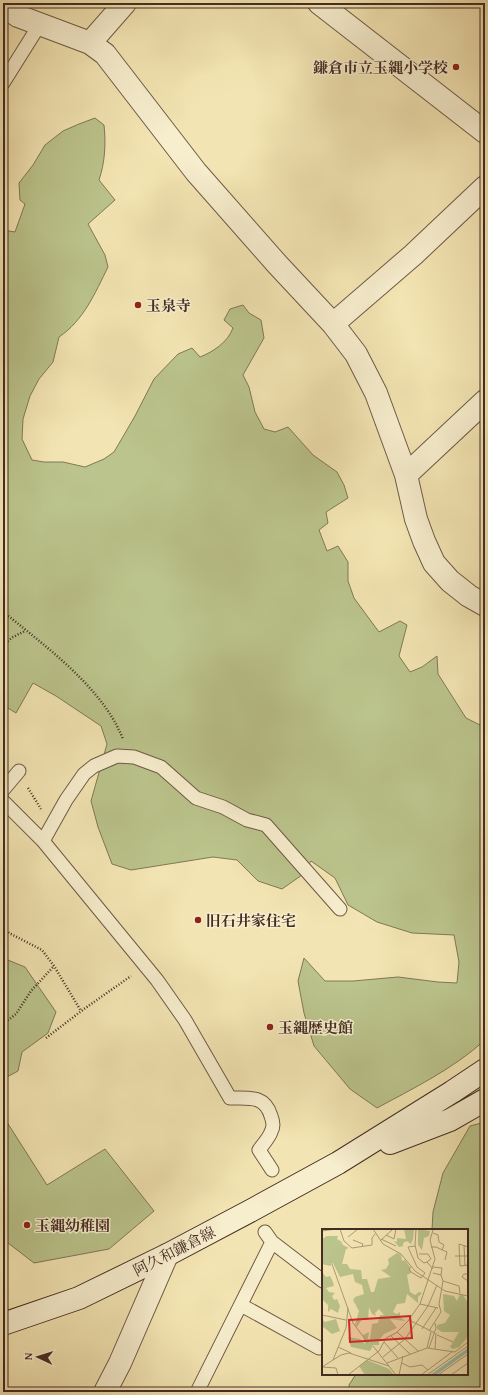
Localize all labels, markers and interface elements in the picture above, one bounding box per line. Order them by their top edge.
place label: 鎌倉市立玉縄小学校 [313,57,448,78]
marker: 鎌倉市立玉縄小学校 [451,62,461,72]
place label: 玉泉寺 [146,295,191,316]
marker: 玉泉寺 [133,300,143,310]
place label: 旧石井家住宅 [206,910,296,931]
marker: 旧石井家住宅 [193,915,203,925]
place label: 玉縄歴史館 [278,1017,353,1038]
marker: 玉縄歴史館 [265,1022,275,1032]
place label: 玉縄幼稚園 [35,1215,110,1236]
marker: 玉縄幼稚園 [22,1220,32,1230]
street label: 阿久和鎌倉線 [129,1221,219,1281]
inset map [322,1229,468,1375]
north arrow [18,1337,58,1377]
text: N [20,1351,36,1361]

